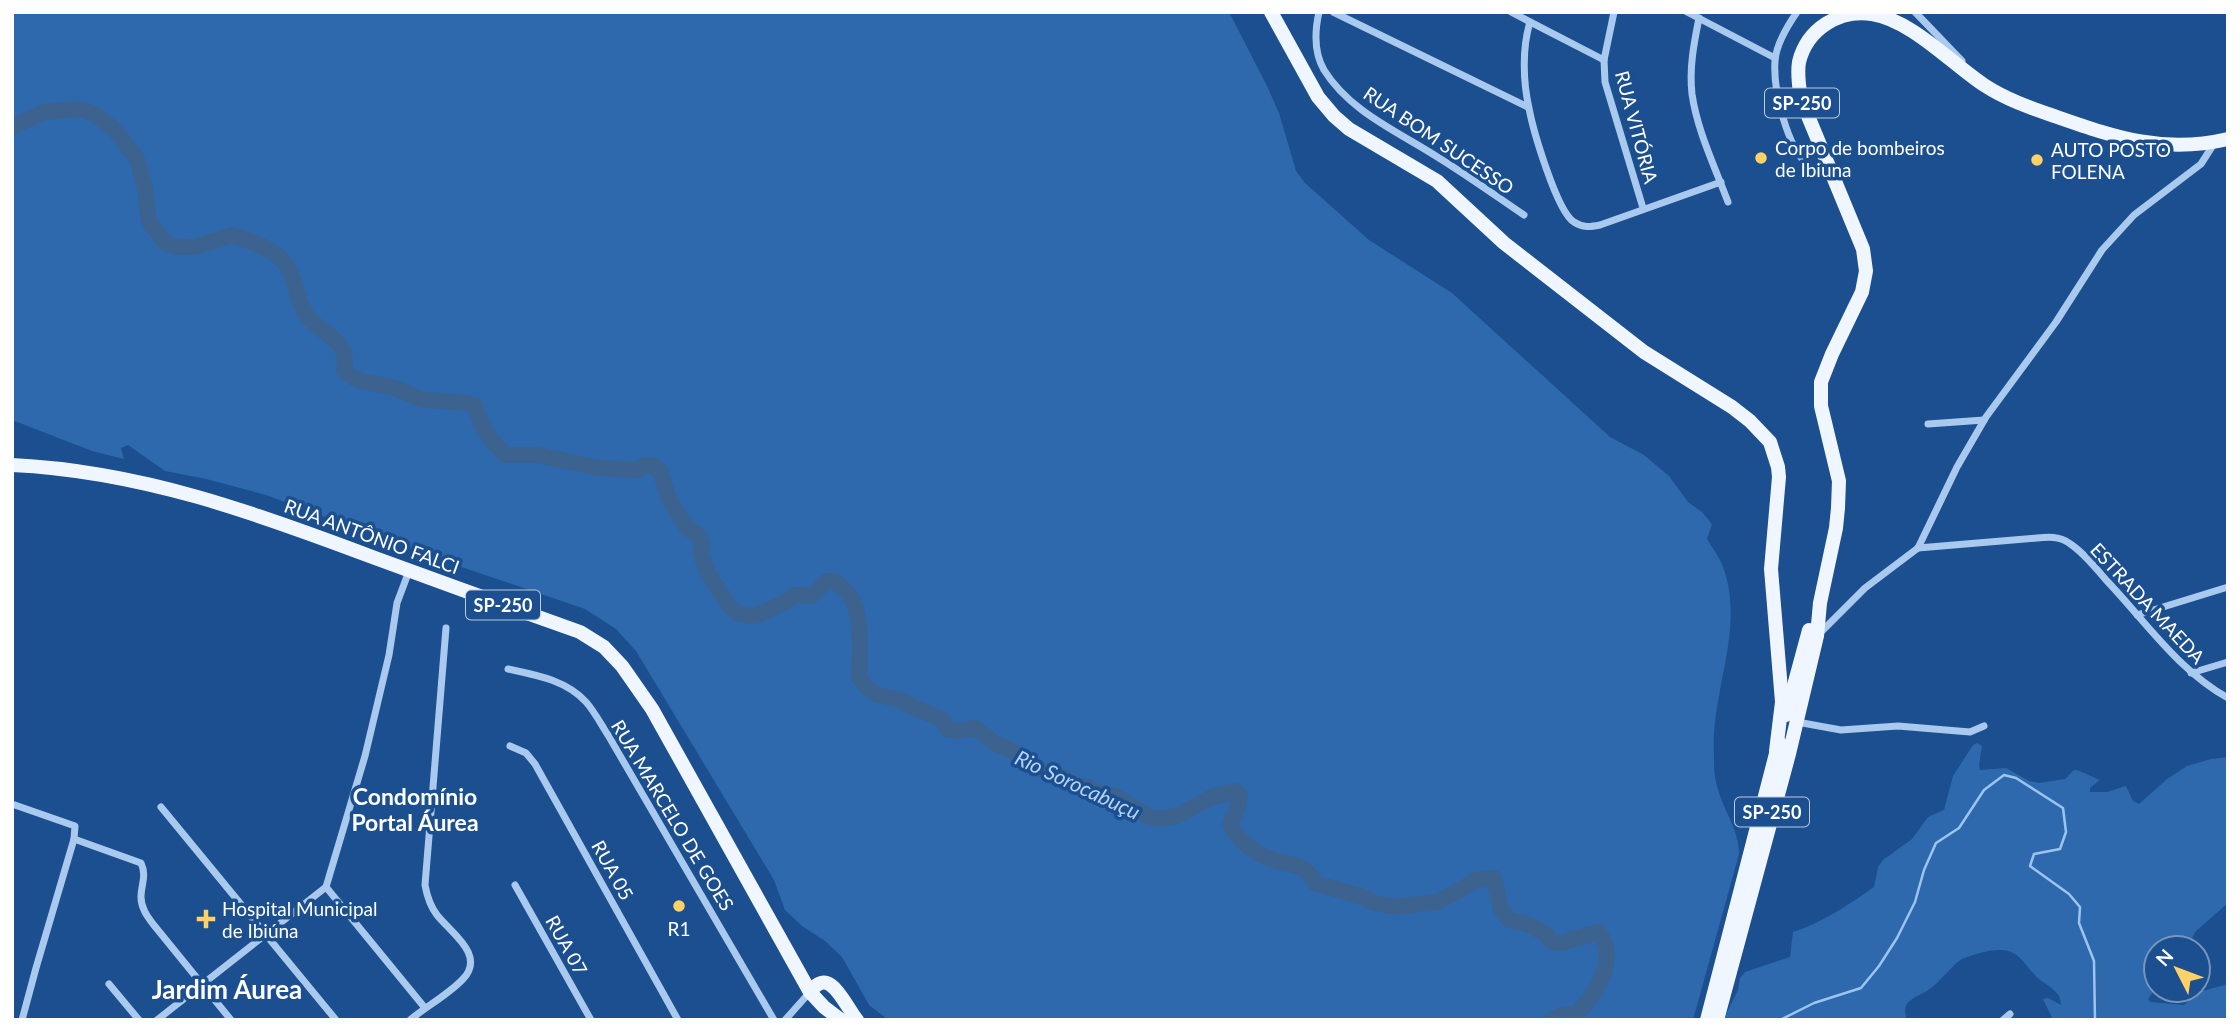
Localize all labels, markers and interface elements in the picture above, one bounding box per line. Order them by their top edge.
street label: RUA VITÓRIA [1611,68,1663,186]
street label: RUA BOM SUCESSO [1359,81,1519,199]
road number: SP-250 [1765,88,1839,118]
place label: Corpo de bombeiros de Ibiuna [1775,136,1945,181]
place label: AUTO POSTO FOLENA [2051,138,2171,183]
marker: Corpo de bombeiros de Ibiuna [1753,150,1769,166]
marker: AUTO POSTO FOLENA [2029,152,2045,168]
street label: RUA ANTÔNIO FALCI [281,494,463,578]
street label: ESTRADA MAEDA [2086,538,2210,668]
road number: SP-250 [466,590,540,620]
street label: RUA MARCELO DE GOES [607,715,739,915]
water label: Rio Sorocabuçu [1012,744,1144,824]
district label: Condomínio Portal Áurea [351,782,479,836]
road number: SP-250 [1735,798,1809,826]
street label: RUA 05 [587,836,639,904]
place label: Hospital Municipal de Ibiúna [222,897,377,942]
marker: R1 [671,898,687,914]
marker: Hospital Municipal de Ibiúna [196,909,216,929]
street label: RUA 07 [541,911,593,979]
place label: R1 [668,917,690,940]
north arrow [2142,934,2212,1004]
text: N [2151,944,2177,970]
district label: Jardim Áurea [152,973,302,1005]

